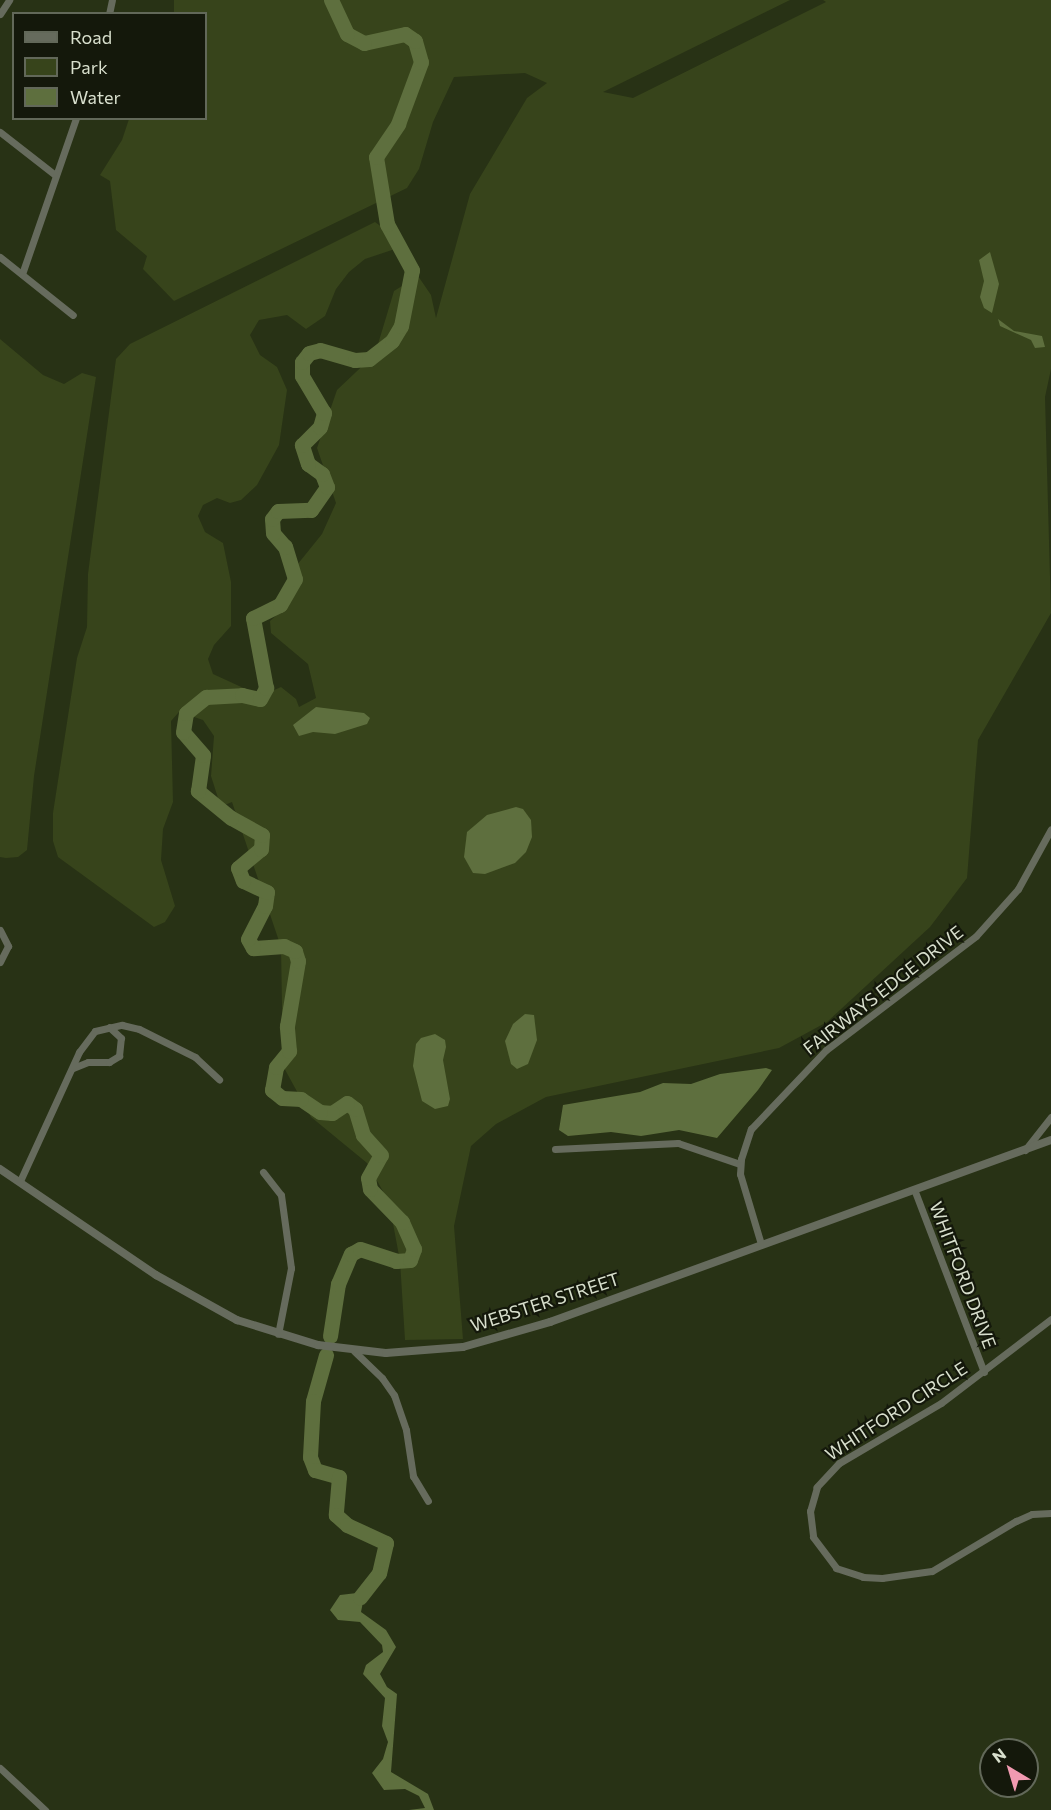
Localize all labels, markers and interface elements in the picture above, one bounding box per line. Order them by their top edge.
legend [12,12,207,120]
text: Road [70,26,112,48]
text: Park [70,56,108,78]
text: Water [70,86,121,108]
street label: FAIRWAYS EDGE DRIVE [799,921,967,1059]
street label: WHITFORD DRIVE [925,1198,1001,1352]
street label: WEBSTER STREET [468,1268,622,1336]
street label: WHITFORD CIRCLE [821,1357,971,1465]
north arrow [979,1738,1039,1798]
text: N [988,1744,1009,1766]

